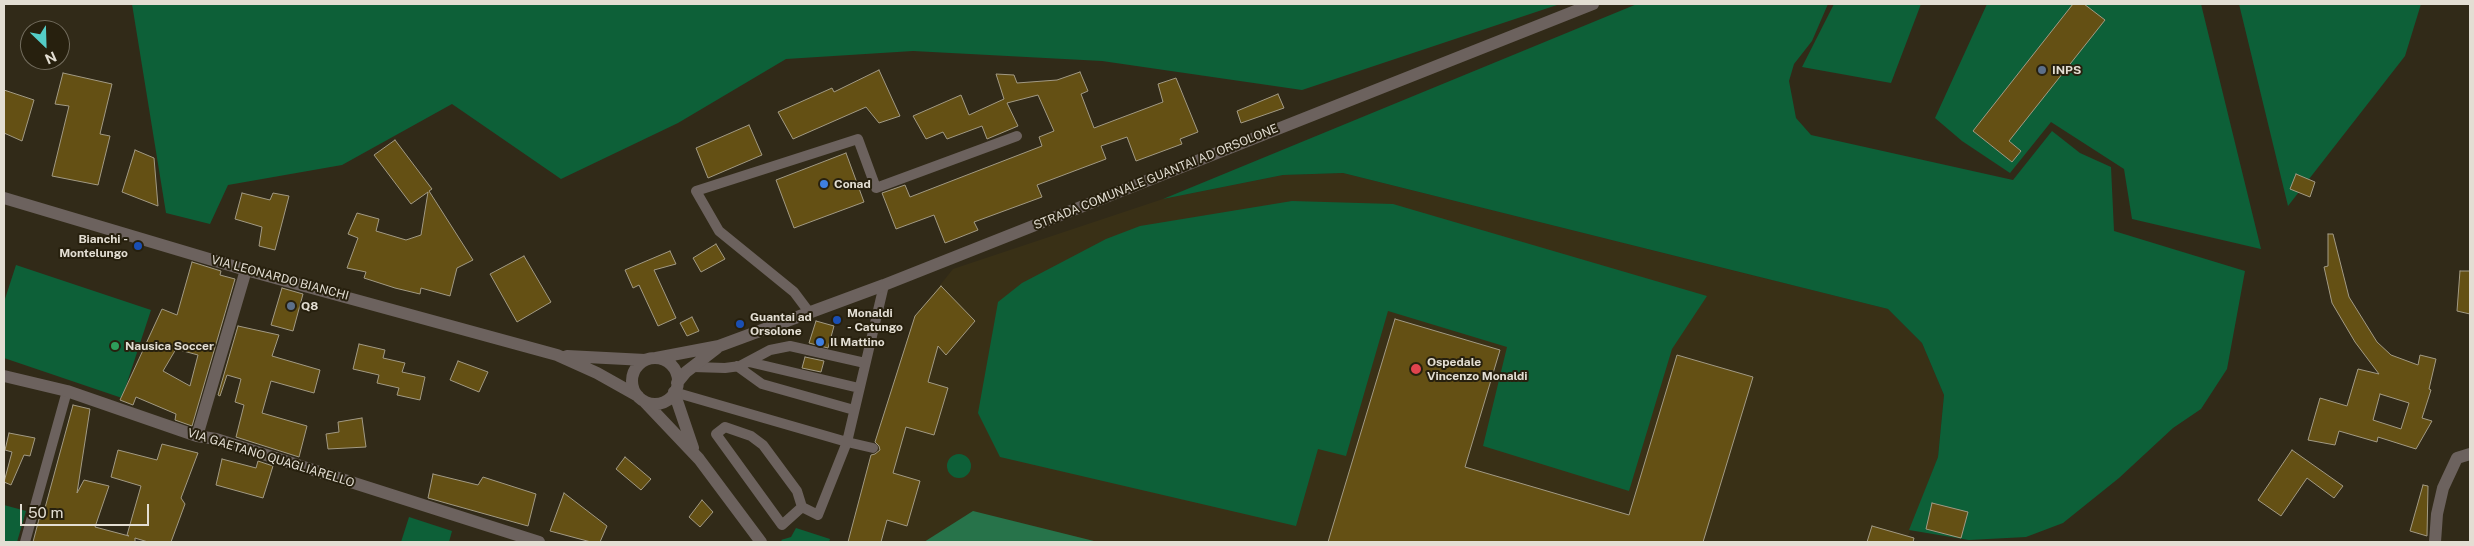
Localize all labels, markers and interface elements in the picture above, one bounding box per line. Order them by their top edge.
north arrow [20,20,70,70]
text: N [42,48,59,67]
place label: INPS [2052,63,2081,77]
marker: INPS [2036,64,2048,76]
street label: STRADA COMUNALE GUANTAI AD ORSOLONE [1032,121,1280,233]
place label: Conad [834,177,871,191]
marker: Conad [818,178,830,190]
place label: Bianchi - Montelungo [59,232,128,260]
marker: Bianchi - Montelungo [132,240,144,252]
street label: VIA LEONARDO BIANCHI [210,253,350,303]
place label: Q8 [301,299,318,313]
marker: Q8 [285,300,297,312]
place label: Monaldi - Catungo [847,306,903,334]
place label: Guantai ad Orsolone [750,310,812,338]
marker: Monaldi - Catungo [831,314,843,326]
marker: Guantai ad Orsolone [734,318,746,330]
place label: Il Mattino [830,335,885,349]
marker: Il Mattino [814,336,826,348]
place label: Nausica Soccer [125,339,214,353]
marker: Nausica Soccer [109,340,121,352]
place label: Ospedale Vincenzo Monaldi [1427,355,1528,383]
marker: Ospedale Vincenzo Monaldi [1409,362,1423,376]
street label: VIA GAETANO QUAGLIARELLO [186,426,356,490]
scale bar [22,494,151,526]
text: 50 m [28,504,63,521]

